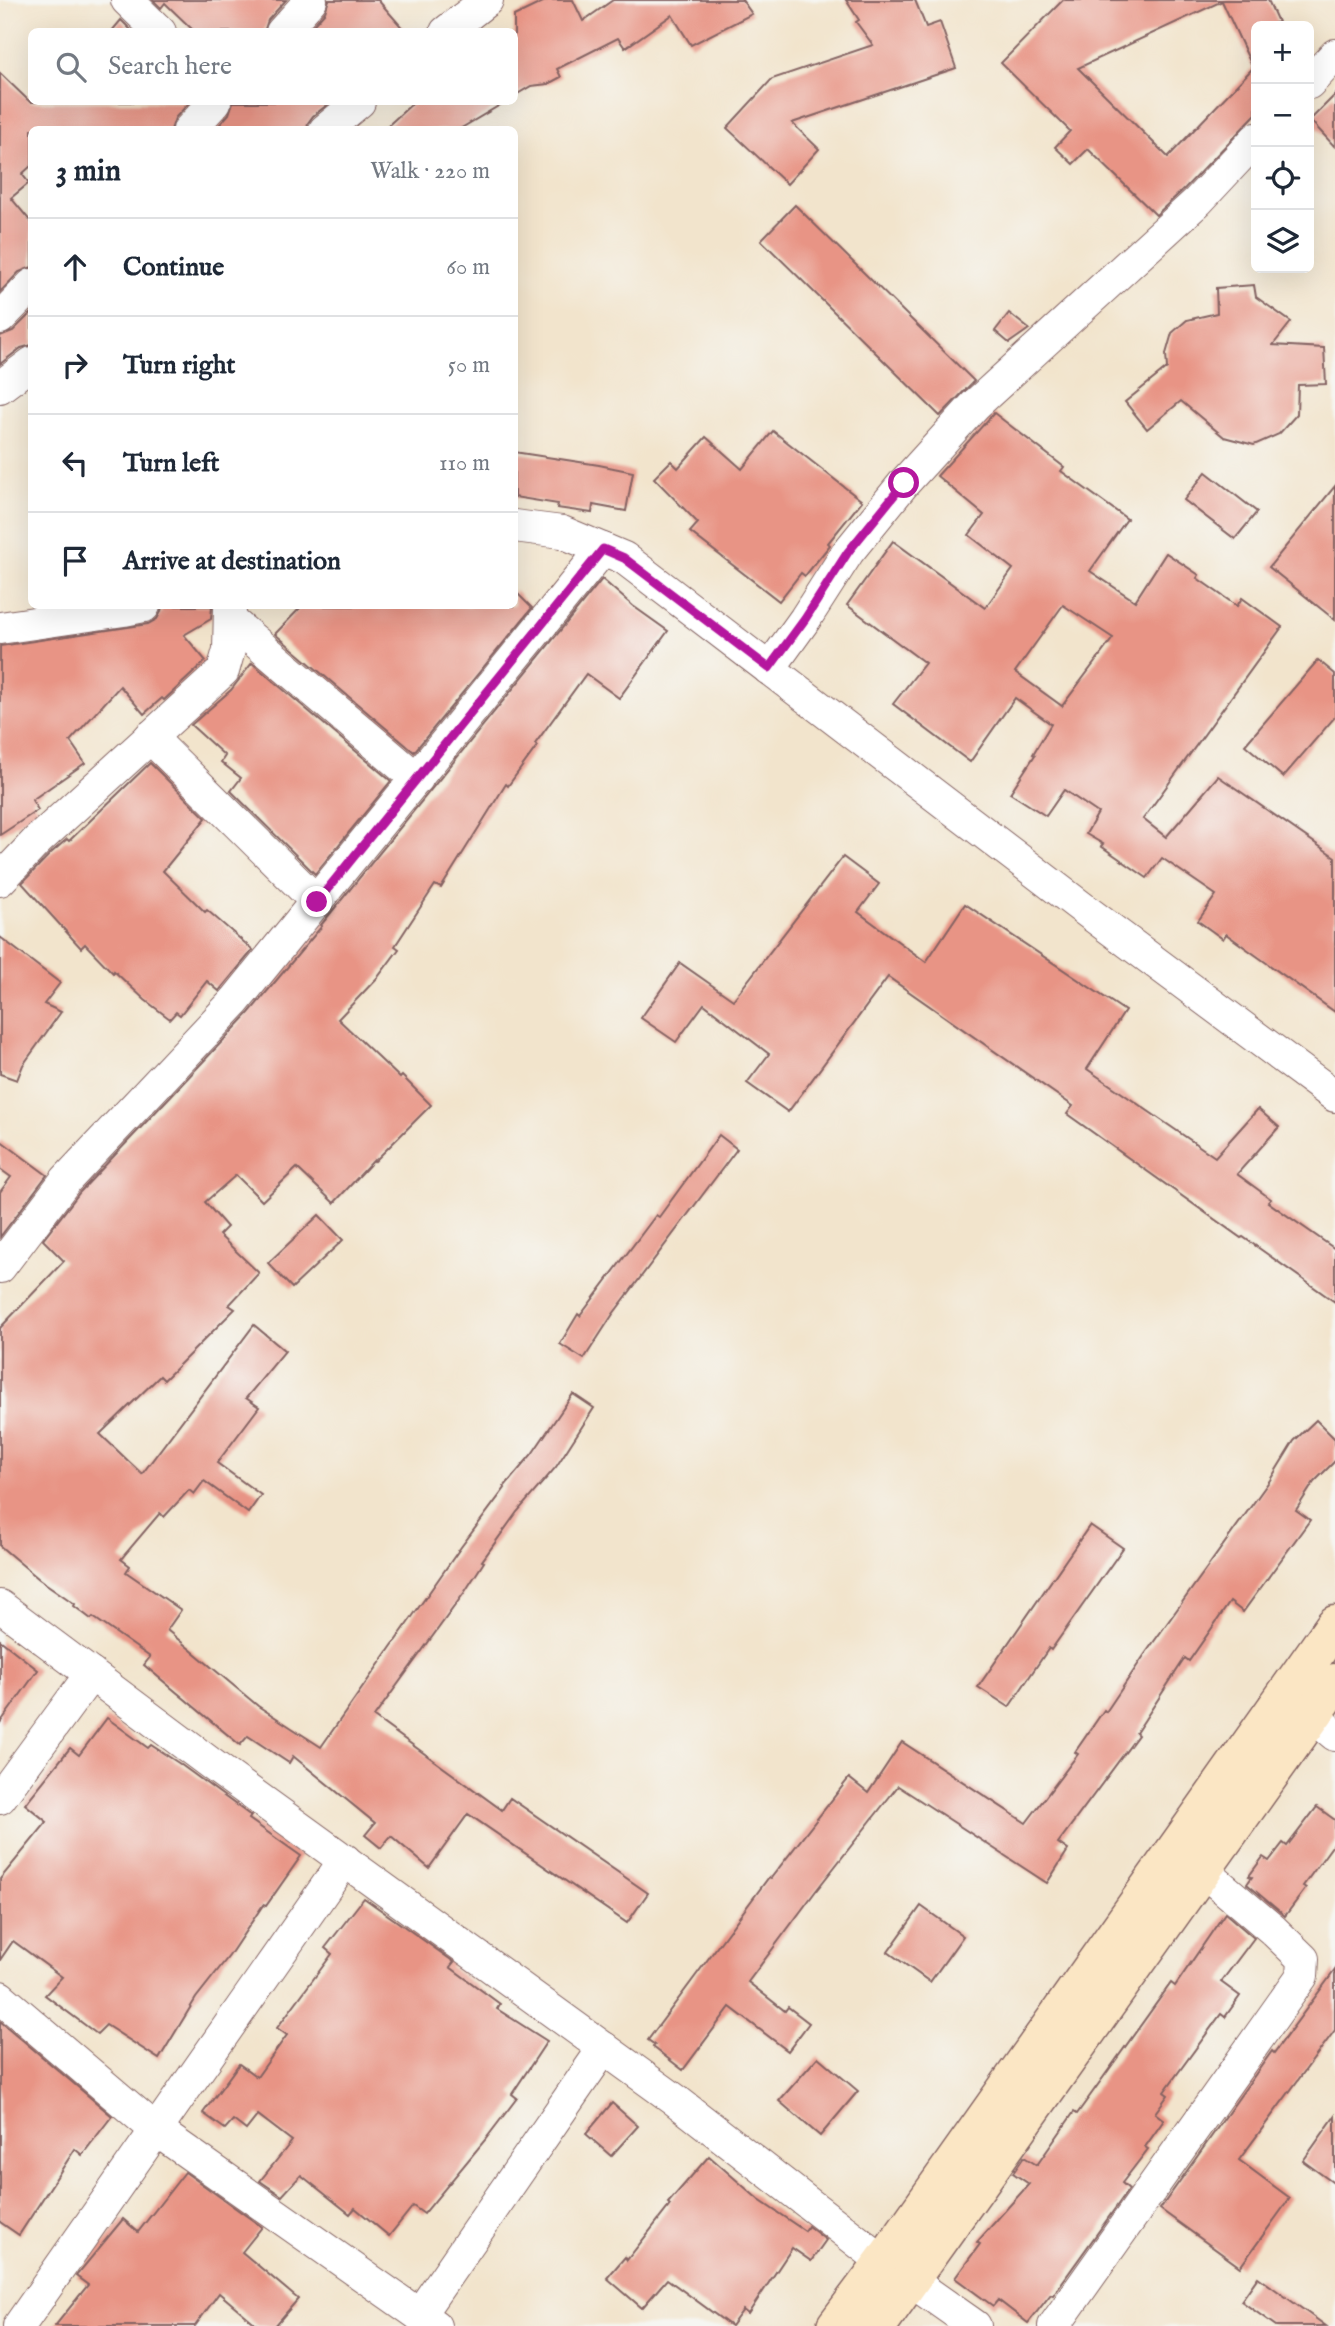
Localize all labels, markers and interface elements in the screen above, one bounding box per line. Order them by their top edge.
map controls [1251,21,1314,273]
button: + [1251,21,1314,84]
search box [28,28,518,105]
icon: search [52,48,90,86]
text: Search here [108,50,232,83]
button: − [1251,84,1314,147]
button: locate [1251,147,1314,210]
text: 3 min [56,153,121,191]
text: Walk · 220 m [370,157,490,186]
button: layers [1251,210,1314,273]
icon: ahead [56,248,94,286]
text: Continue [123,251,224,284]
text: 60 m [446,253,490,282]
icon: right [56,346,94,384]
text: Turn right [123,349,236,382]
text: 50 m [448,351,490,380]
icon: left [56,444,94,482]
text: Turn left [123,447,220,480]
text: 110 m [439,449,490,478]
route start [888,467,919,498]
icon: arrive [56,542,94,580]
text: Arrive at destination [123,545,341,578]
route end [301,886,332,917]

